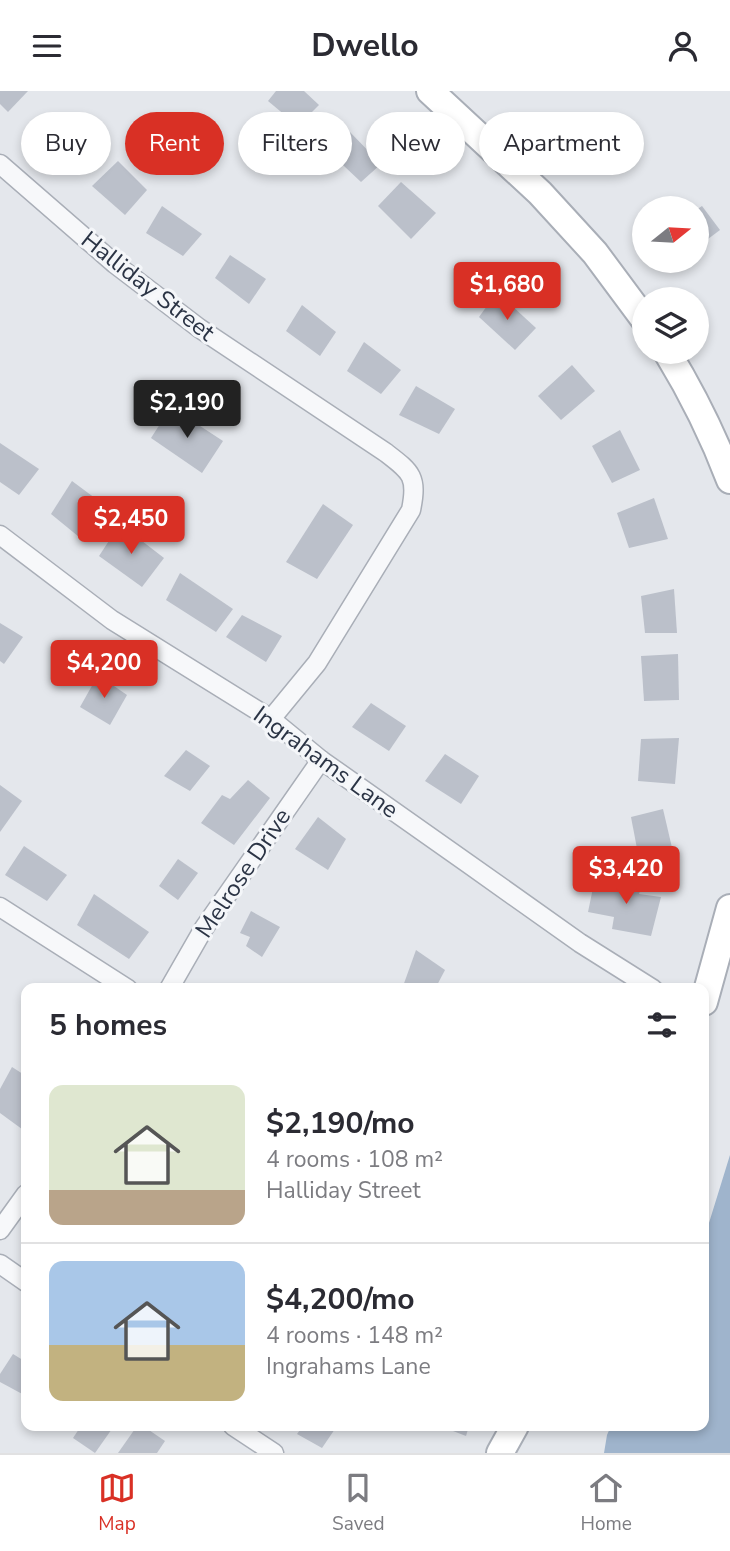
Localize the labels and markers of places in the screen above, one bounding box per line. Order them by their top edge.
pin: $1,680 [450,263,564,322]
pin: $2,190 [130,381,244,440]
pin: $2,450 [74,497,188,556]
pin: $4,200 [47,641,161,700]
pin: $3,420 [569,847,683,906]

